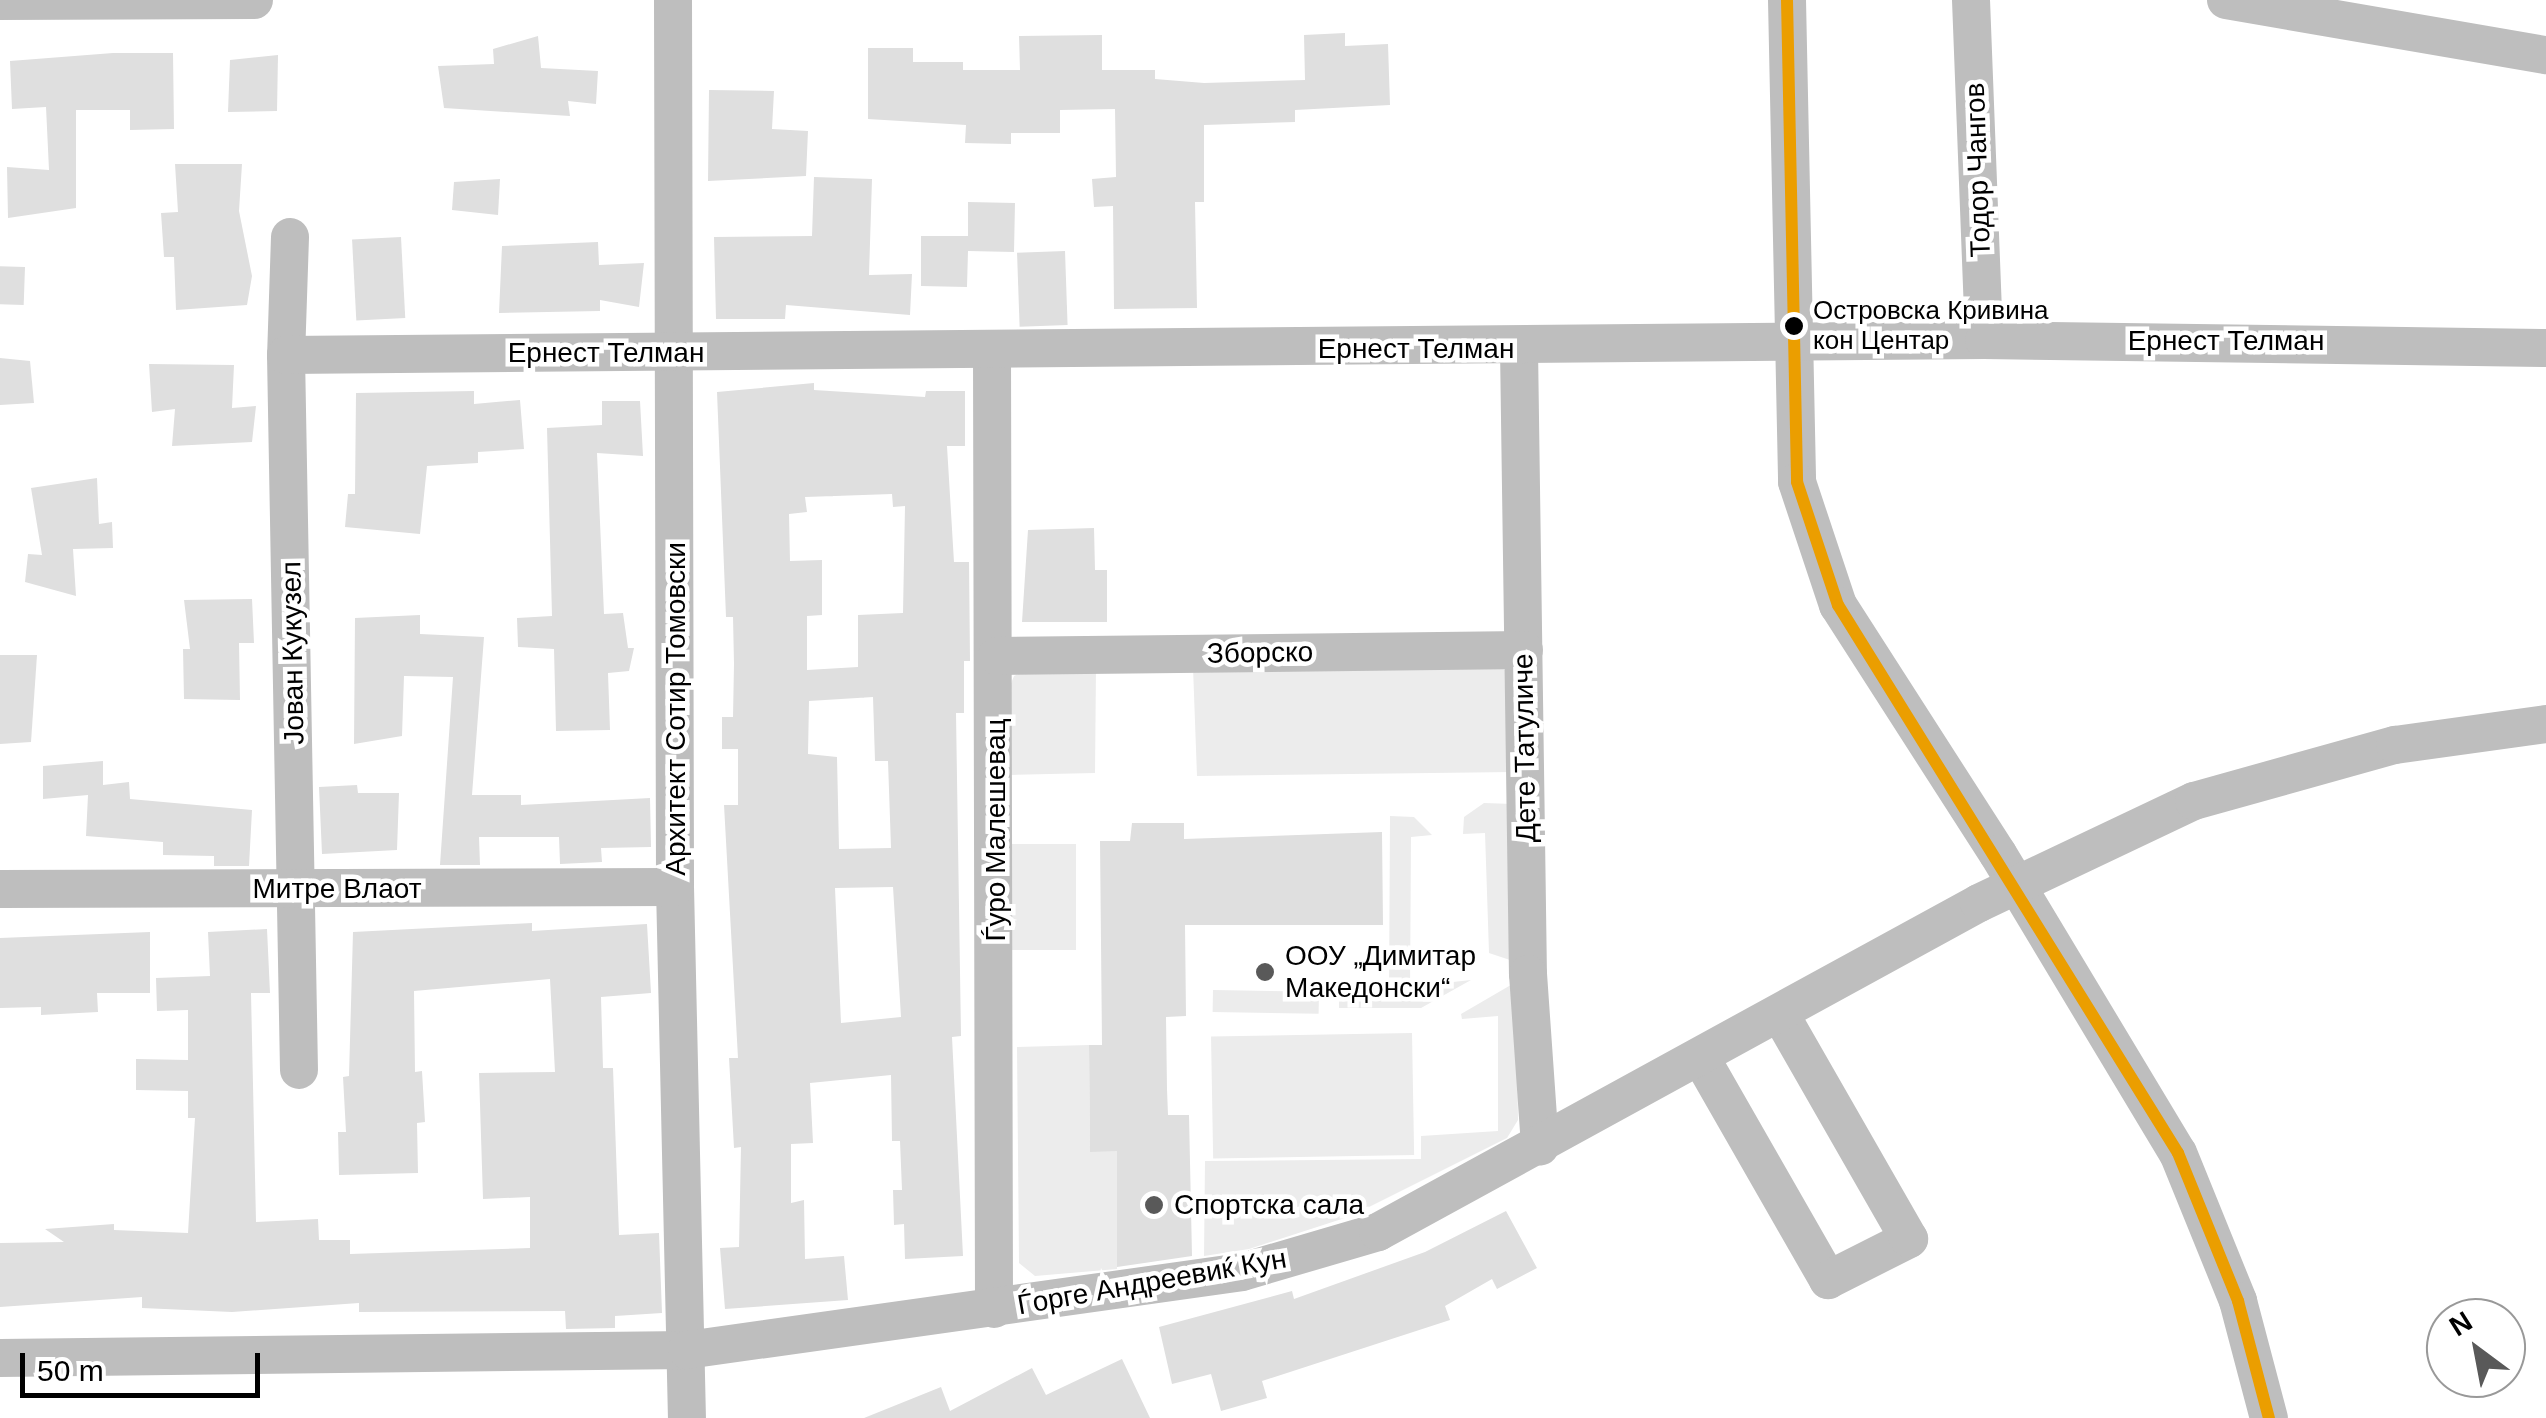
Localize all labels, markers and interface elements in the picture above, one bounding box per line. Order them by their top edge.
street label: Тодор Чангов [1958,82,1998,258]
place label: Островска Кривина кон Центар [1813,295,2048,356]
marker: Островска Кривина кон Центар [1784,316,1804,336]
street label: Ернест Телман [2128,324,2324,358]
street label: Ернест Телман [1318,332,1514,366]
street label: Ернест Телман [508,336,704,370]
street label: Архитект Сотир Томовски [659,542,693,876]
street label: Јован Кукузел [275,561,311,745]
street label: Зборско [1207,635,1313,671]
street label: Дете Татуличе [1507,653,1543,843]
street label: Ѓуро Малешевац [979,718,1013,942]
street label: Митре Влаот [252,872,422,906]
place label: ООУ „Димитар Македонски“ [1285,939,1476,1005]
marker: ООУ „Димитар Македонски“ [1254,961,1276,983]
place label: Спортска сала [1174,1188,1364,1222]
marker: Спортска сала [1143,1194,1165,1216]
street label: Ѓорге Андреевиќ Кун [1015,1242,1289,1322]
north arrow [2426,1298,2526,1398]
text: N [2444,1305,2478,1342]
scale bar [25,1333,265,1395]
text: 50 m [37,1354,104,1387]

